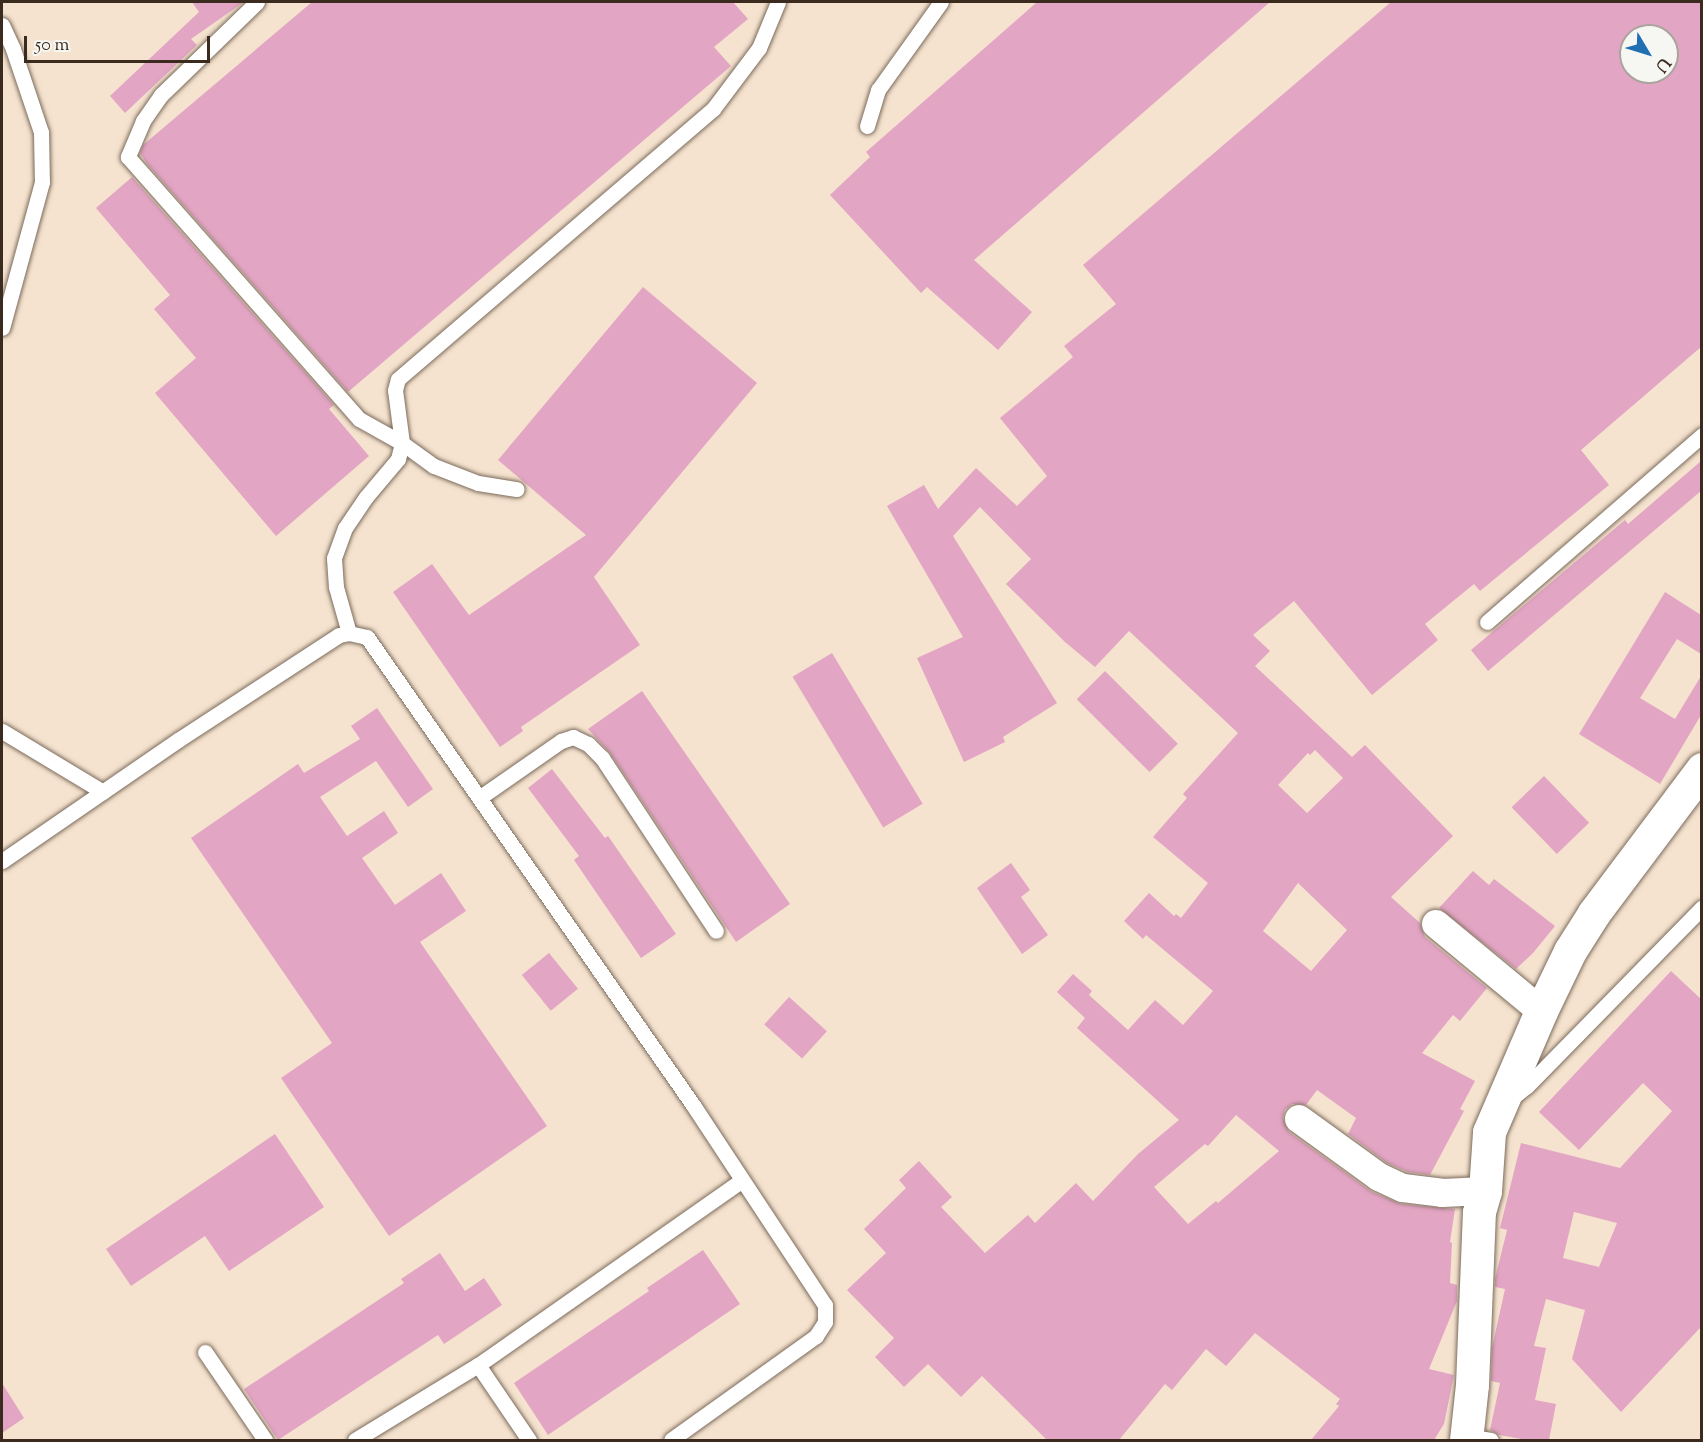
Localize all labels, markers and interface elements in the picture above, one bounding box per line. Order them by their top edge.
scale bar [27,24,213,62]
north arrow [1619,24,1679,84]
text: 50 m [35,33,69,59]
text: U [1649,52,1675,76]

